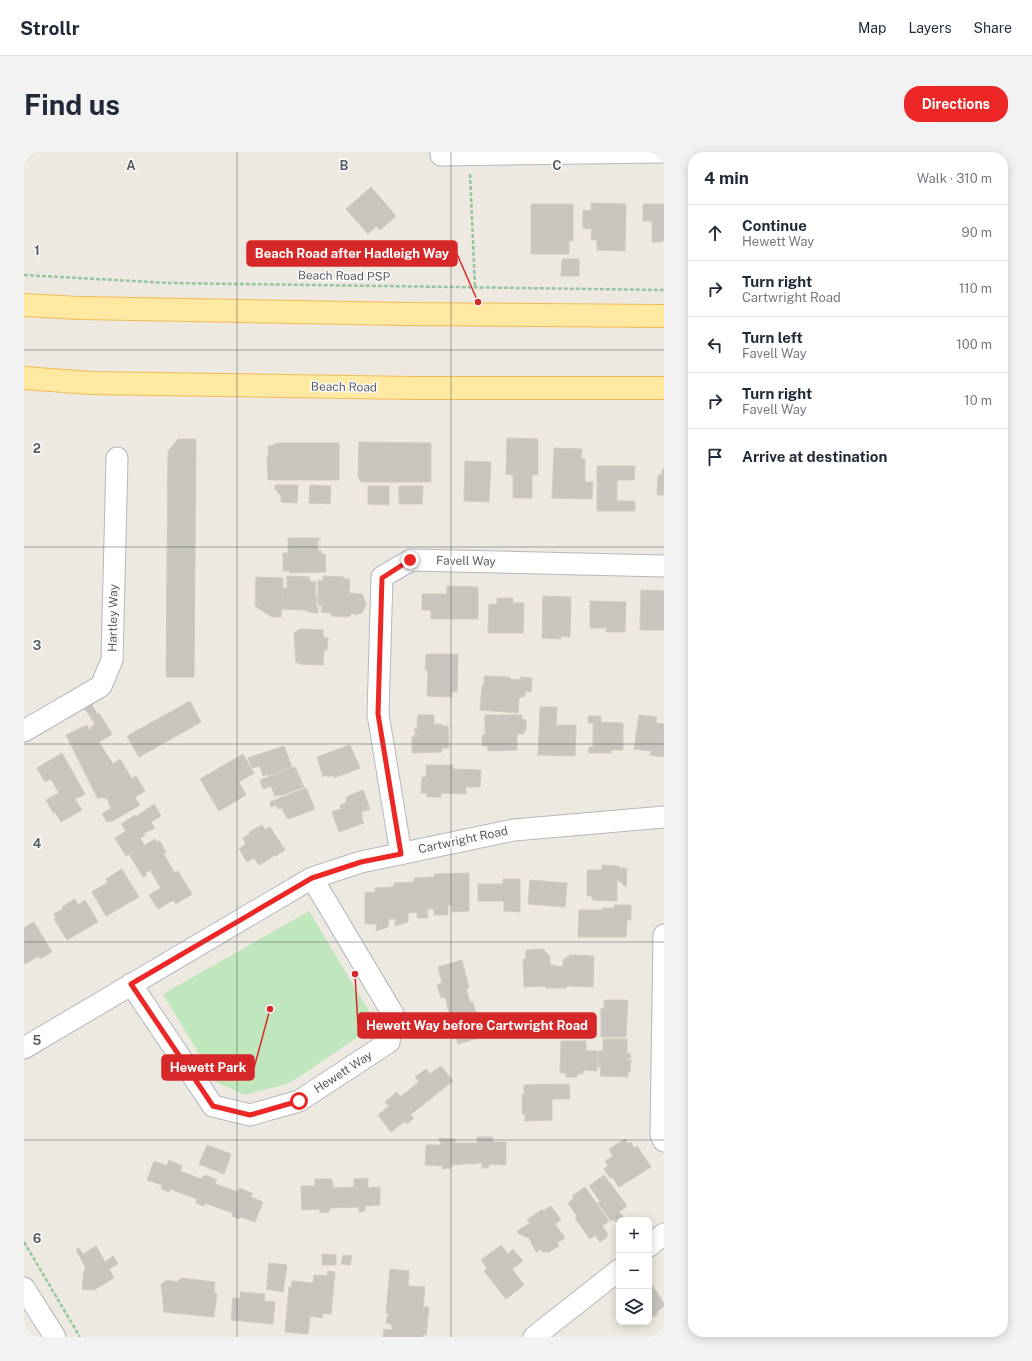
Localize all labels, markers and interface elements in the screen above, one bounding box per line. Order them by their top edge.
text: Strollr [20,17,79,39]
text: Map [858,20,886,36]
text: Layers [908,20,952,36]
text: Share [974,20,1012,36]
button: Directions [904,86,1008,122]
text: Find us [24,88,120,121]
text: A [126,158,136,173]
text: B [340,158,349,173]
text: C [552,158,562,173]
text: 4 min [704,168,749,188]
text: Walk · 310 m [917,171,992,186]
text: Continue [742,217,807,234]
icon: ahead [704,222,726,244]
text: 90 m [962,225,992,240]
text: Hewett Way [742,234,814,249]
callout: Beach Road after Hadleigh Way [247,241,457,266]
text: 1 [34,243,40,258]
text: Beach Road after Hadleigh Way [255,246,450,261]
street label: Beach Road PSP [298,268,391,284]
text: Turn right [742,273,812,290]
icon: right [704,278,726,300]
text: 110 m [959,281,992,296]
text: Cartwright Road [742,290,841,305]
text: Turn left [742,329,803,346]
icon: left [704,334,726,356]
text: 100 m [956,337,992,352]
text: Favell Way [742,346,807,361]
street label: Beach Road [311,379,377,395]
text: Turn right [742,385,812,402]
icon: right [704,390,726,412]
text: 10 m [964,393,992,408]
text: Favell Way [742,402,807,417]
text: 2 [33,441,41,456]
icon: arrive [704,446,726,468]
text: Arrive at destination [742,448,887,465]
route end [401,551,419,569]
street label: Favell Way [436,553,497,569]
street label: Hartley Way [105,583,121,652]
text: 3 [33,638,42,653]
street label: Cartwright Road [417,824,509,856]
text: 4 [33,836,42,851]
callout: Hewett Way before Cartwright Road [358,1013,596,1038]
text: Hewett Way before Cartwright Road [366,1018,588,1033]
text: 5 [33,1033,42,1048]
street label: Hewett Way [311,1048,375,1096]
callout: Hewett Park [162,1055,254,1080]
text: Hewett Park [170,1060,247,1075]
route start [290,1092,308,1110]
map controls [616,1217,652,1325]
button: + [616,1217,652,1253]
text: 6 [33,1231,42,1246]
button: − [616,1253,652,1289]
button: layers [616,1289,652,1325]

